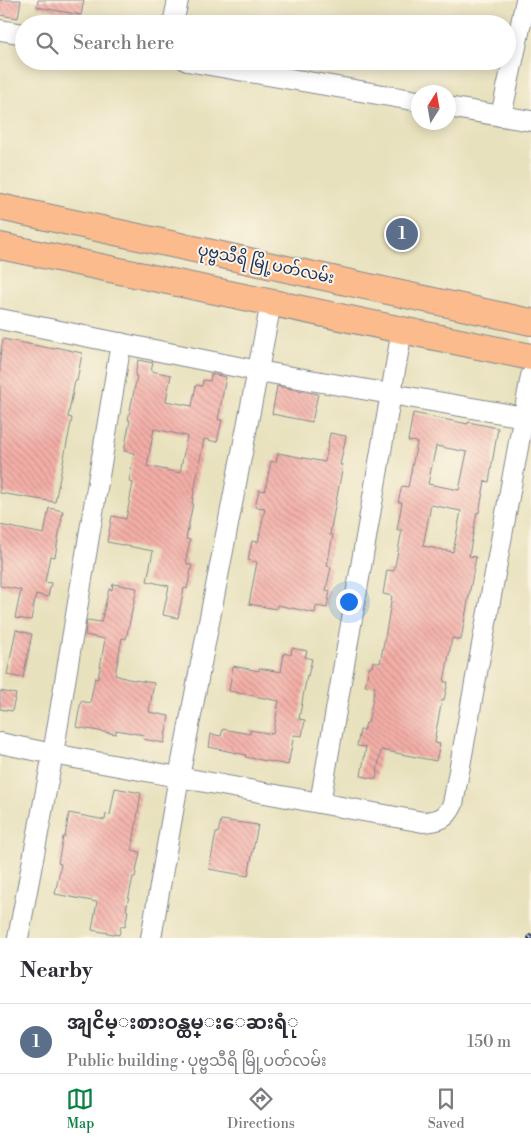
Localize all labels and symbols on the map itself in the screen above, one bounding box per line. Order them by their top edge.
north arrow [411,85,456,130]
pin: 1 [386,215,418,253]
street label: ပုဗ္ဗသီရိ မြို့ပတ်လမ်း [195,238,337,292]
your location [336,589,362,615]

